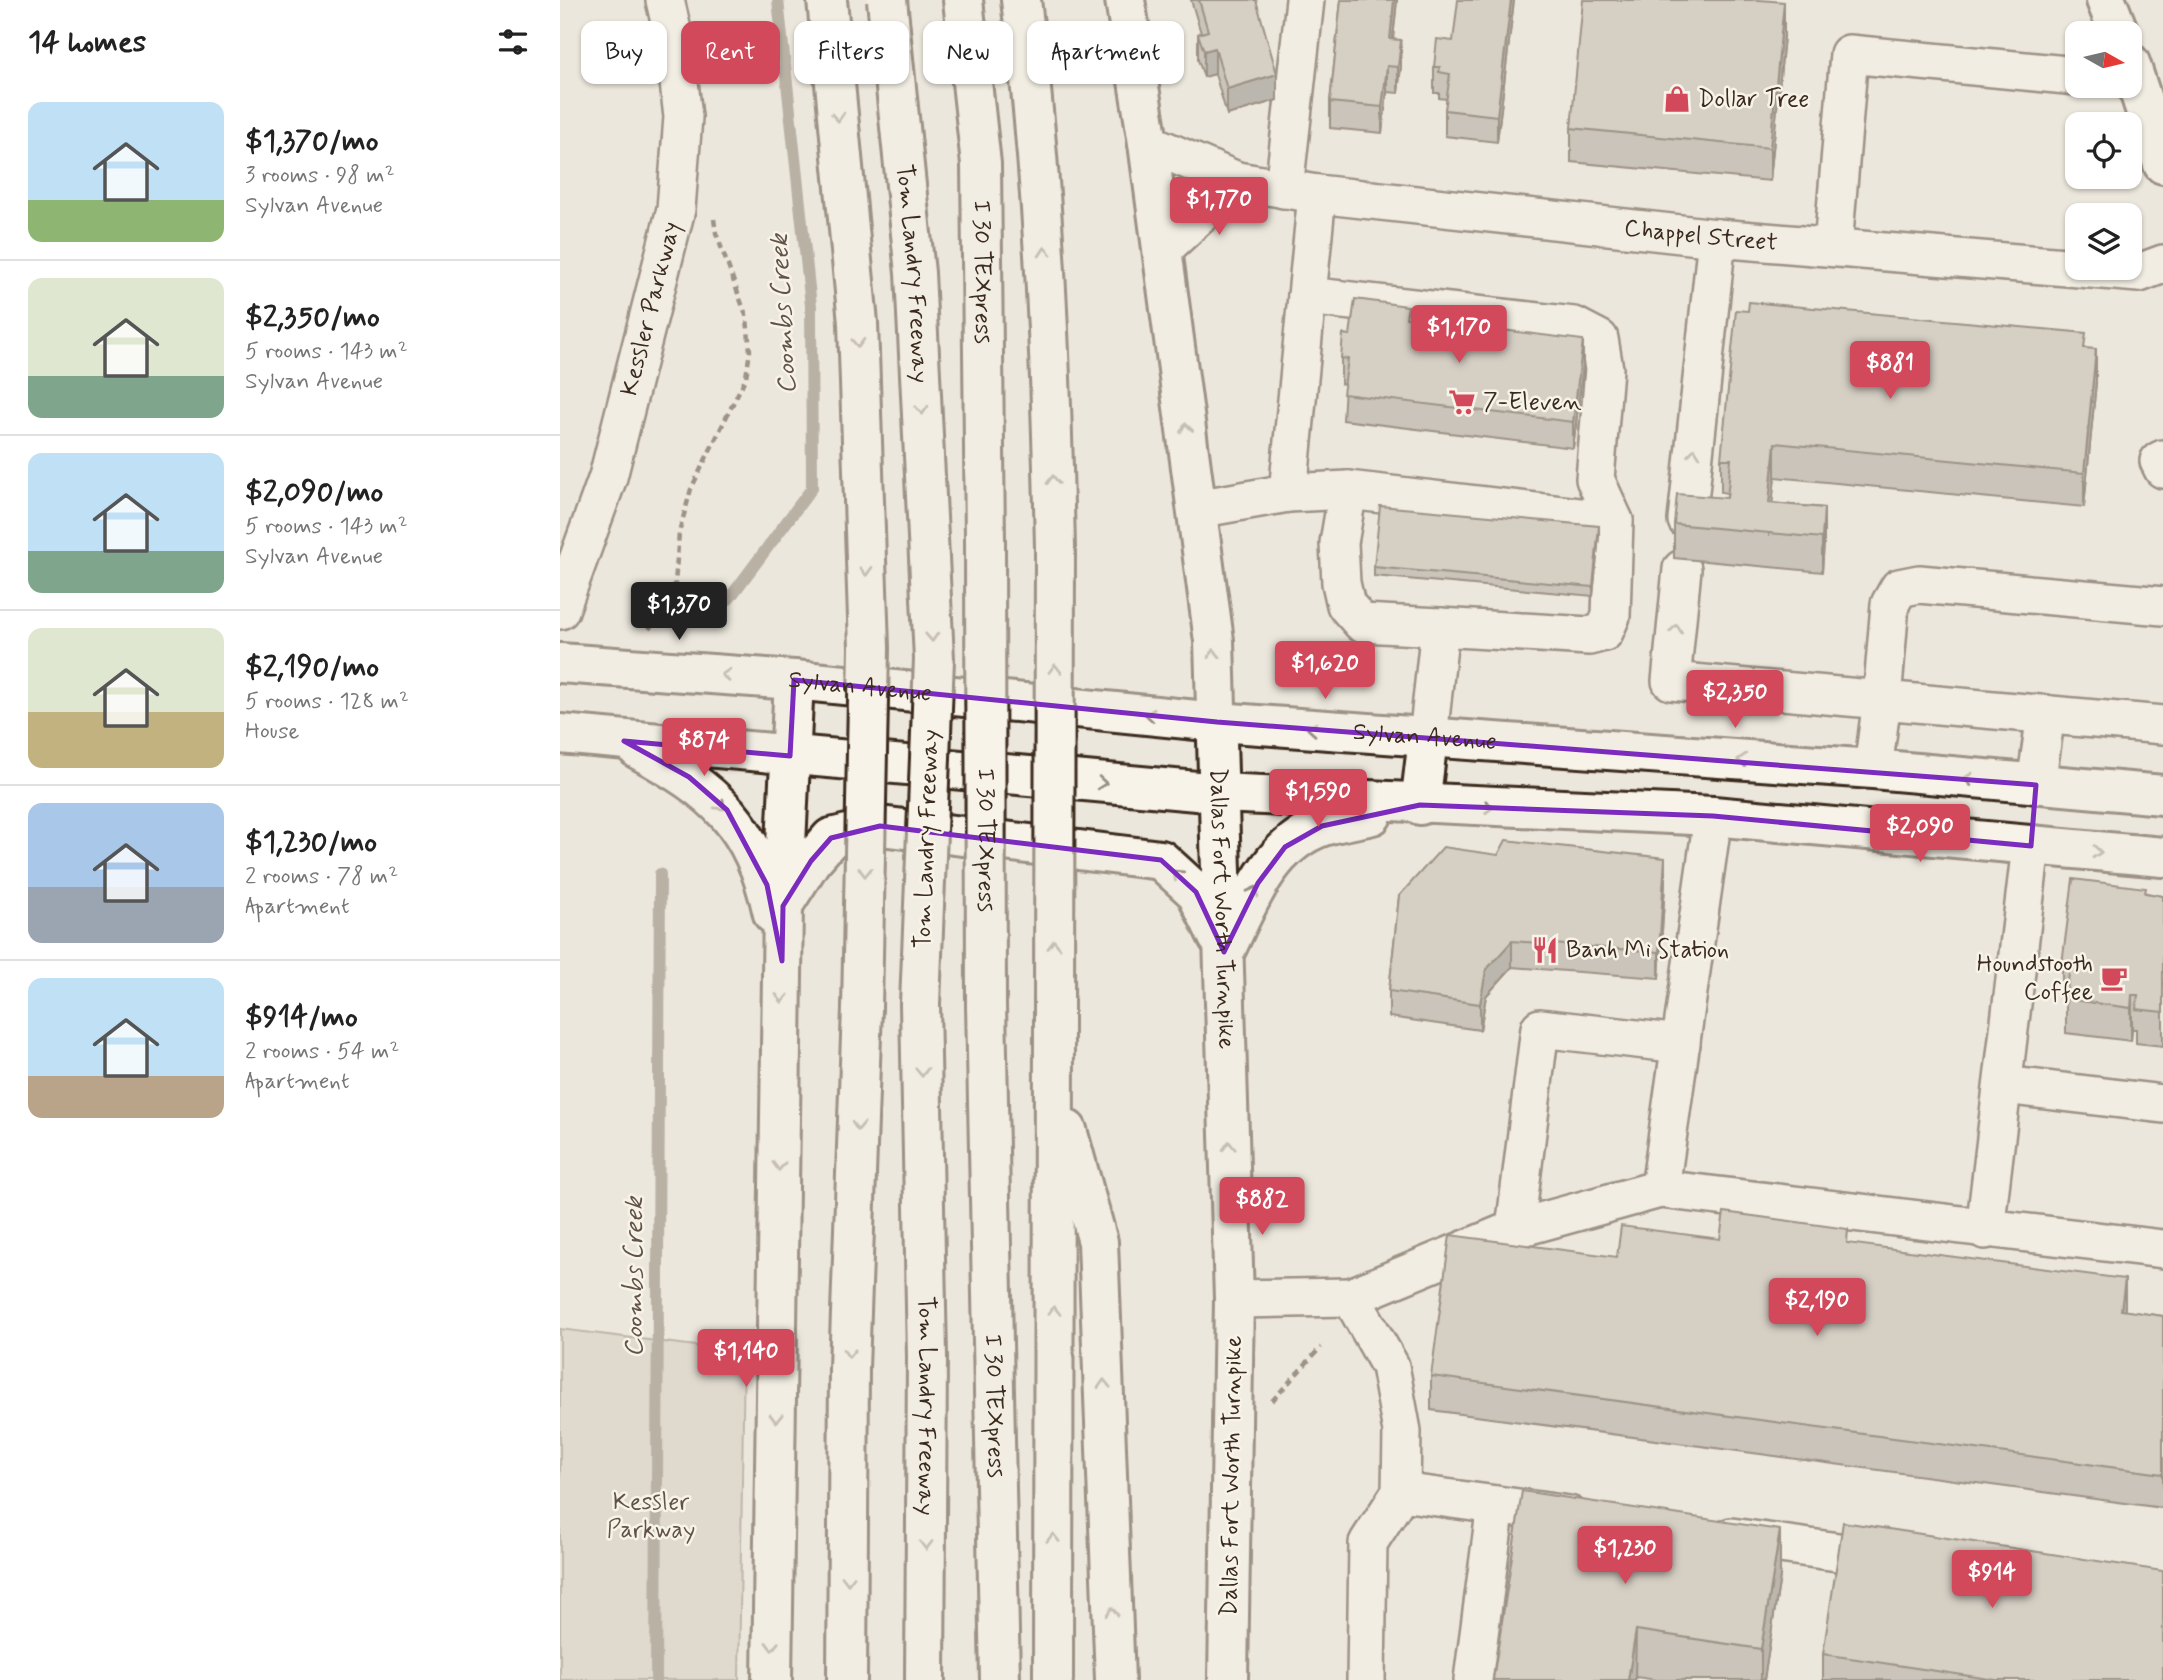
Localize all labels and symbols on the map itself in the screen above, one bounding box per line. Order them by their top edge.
north arrow [2065,21,2142,98]
shop icon: Dollar Tree [1662,84,1692,114]
place label: Dollar Tree [1698,84,1809,115]
one-way arrow [830,112,845,123]
street label: Tom Landry Freeway [888,163,936,384]
pin: $1,770 [1162,177,1276,237]
street label: I 30 TEXpress [966,200,998,344]
street label: Chappel Street [1622,212,1779,258]
street label: Kessler Parkway [614,218,688,399]
water label: Coombs Creek [763,231,805,395]
one-way arrow [1038,247,1053,258]
pin: $1,170 [1402,306,1516,365]
one-way arrow [851,338,866,349]
pin: $881 [1849,342,1931,401]
supermarket icon: 7-Eleven [1447,387,1477,417]
place label: 7-Eleven [1483,387,1582,418]
one-way arrow [914,404,929,415]
one-way arrow [1178,423,1193,434]
one-way arrow [1687,447,1702,458]
one-way arrow [1046,474,1061,485]
one-way arrow [859,565,874,576]
pin: $1,370 [622,582,736,642]
one-way arrow [1668,623,1683,634]
one-way arrow [925,632,940,643]
pin: $1,620 [1268,642,1382,701]
one-way arrow [1207,648,1222,659]
one-way arrow [1047,663,1063,673]
street label: Sylvan Avenue [787,664,933,709]
one-way arrow [720,668,731,683]
pin: $2,350 [1678,670,1792,730]
one-way arrow [1144,708,1155,723]
street label: Sylvan Avenue [1352,716,1498,757]
pin: $874 [663,718,745,778]
one-way arrow [1306,722,1317,737]
street label: Tom Landry Freeway [908,729,946,949]
one-way arrow [1736,753,1747,768]
street label: Dallas Fort Worth Turnpike [1202,767,1242,1050]
street label: I 30 TEXpress [970,768,1001,912]
pin: $1,590 [1261,770,1375,829]
one-way arrow [1962,772,1973,787]
one-way arrow [1097,775,1108,790]
one-way arrow [712,797,725,810]
one-way arrow [1483,800,1494,815]
pin: $2,090 [1863,804,1977,864]
one-way arrow [2092,844,2103,859]
one-way arrow [858,866,873,877]
one-way arrow [1172,870,1185,882]
one-way arrow [1246,885,1260,898]
restaurant icon: Banh Mi Station [1530,935,1560,965]
place label: Banh Mi Station [1566,935,1729,966]
one-way arrow [1046,939,1062,950]
place label: Houndstooth Coffee [1977,949,2093,1008]
cafe icon: Houndstooth Coffee [2099,963,2129,993]
one-way arrow [774,993,789,1004]
one-way arrow [914,1067,929,1078]
one-way arrow [850,1120,865,1131]
one-way arrow [1222,1141,1237,1152]
one-way arrow [771,1162,787,1172]
pin: $882 [1221,1178,1303,1237]
water label: Coombs Creek [618,1195,652,1357]
pin: $2,190 [1760,1278,1874,1338]
street label: Tom Landry Freeway [910,1296,943,1516]
one-way arrow [1046,1305,1062,1316]
pin: $1,140 [689,1330,803,1389]
street label: I 30 TEXpress [977,1334,1011,1478]
street label: Dallas Fort Worth Turnpike [1214,1335,1250,1617]
one-way arrow [842,1348,857,1359]
one-way arrow [1096,1379,1111,1390]
one-way arrow [768,1413,783,1424]
park label: Kessler Parkway [607,1487,695,1546]
pin: $1,230 [1568,1526,1682,1586]
one-way arrow [1045,1533,1061,1543]
one-way arrow [918,1540,934,1550]
pin: $914 [1951,1550,2033,1610]
one-way arrow [840,1576,856,1586]
one-way arrow [1105,1606,1120,1617]
one-way arrow [765,1641,780,1652]

